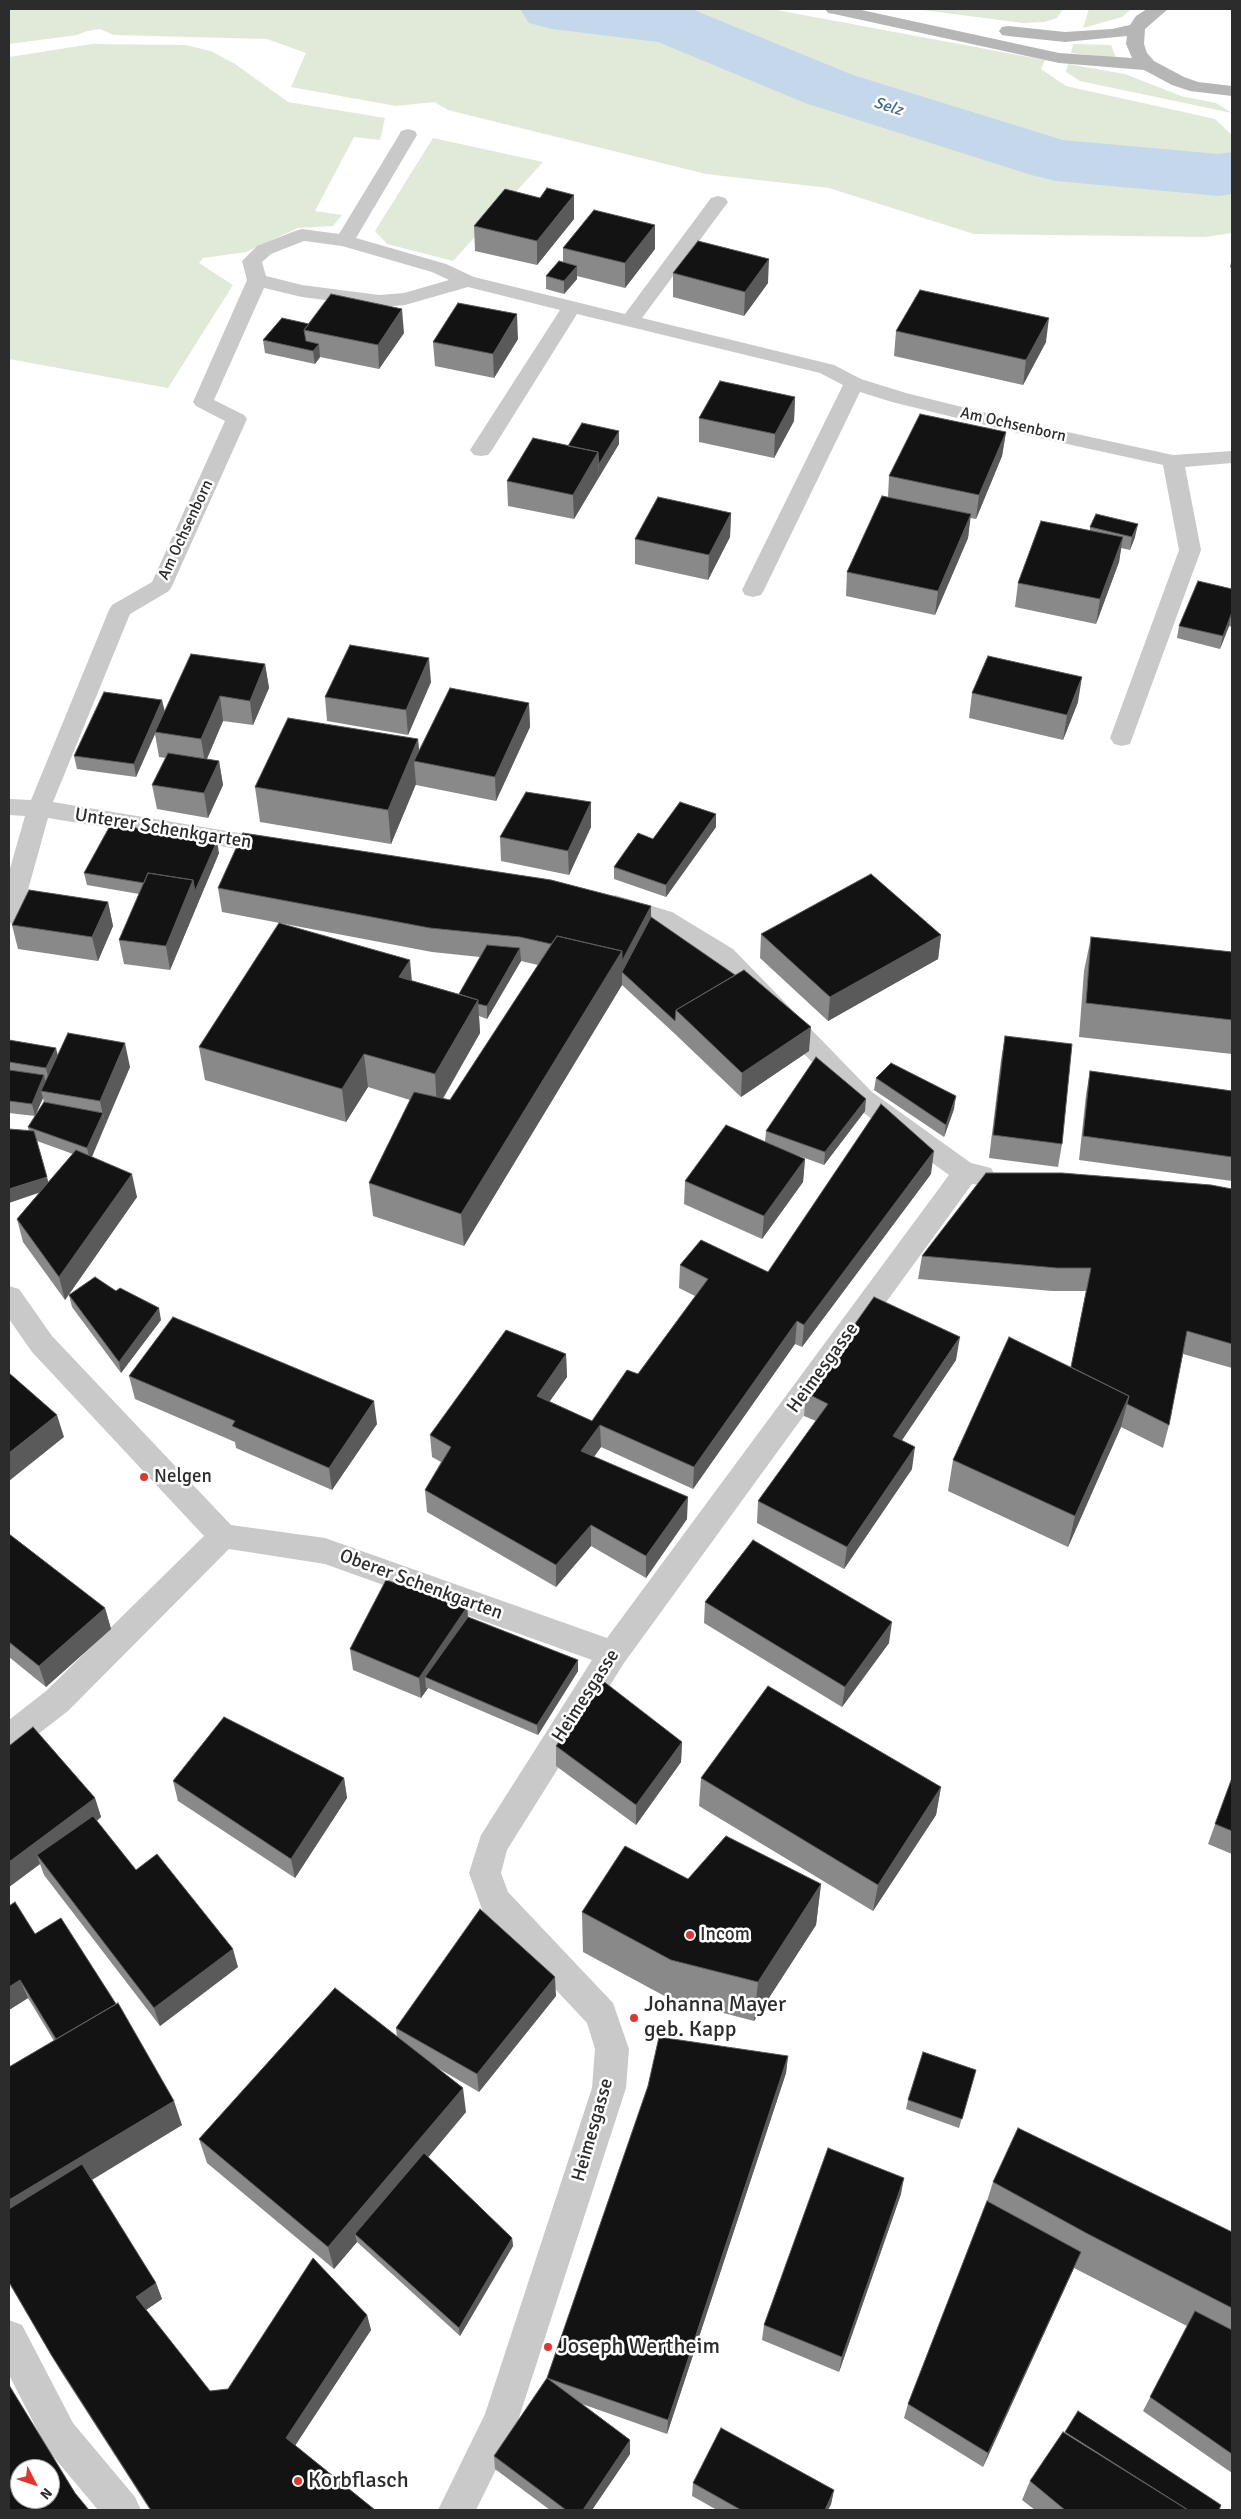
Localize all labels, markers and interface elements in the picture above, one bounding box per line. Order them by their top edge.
water label: Selz [871,94,905,120]
street label: Am Ochsenborn [958,404,1068,446]
street label: Am Ochsenborn [154,477,218,583]
street label: Unterer Schenkgarten [73,804,253,854]
street label: Heimesgasse [783,1318,863,1418]
place label: Nelgen [154,1466,212,1488]
marker: Nelgen [138,1471,150,1483]
street label: Oberer Schenkgarten [336,1545,506,1625]
street label: Heimesgasse [548,1645,624,1747]
place label: Incom [700,1924,750,1946]
marker: Incom [684,1929,696,1941]
place label: Johanna Mayer geb. Kapp [644,1992,786,2044]
marker: Johanna Mayer geb. Kapp [628,2012,640,2024]
street label: Heimesgasse [567,2076,619,2184]
place label: Joseph Wertheim [558,2334,720,2360]
marker: Joseph Wertheim [542,2341,554,2353]
north arrow [10,2459,60,2509]
place label: Korbflasch [308,2468,409,2494]
marker: Korbflasch [292,2475,304,2487]
text: N [36,2484,56,2503]

